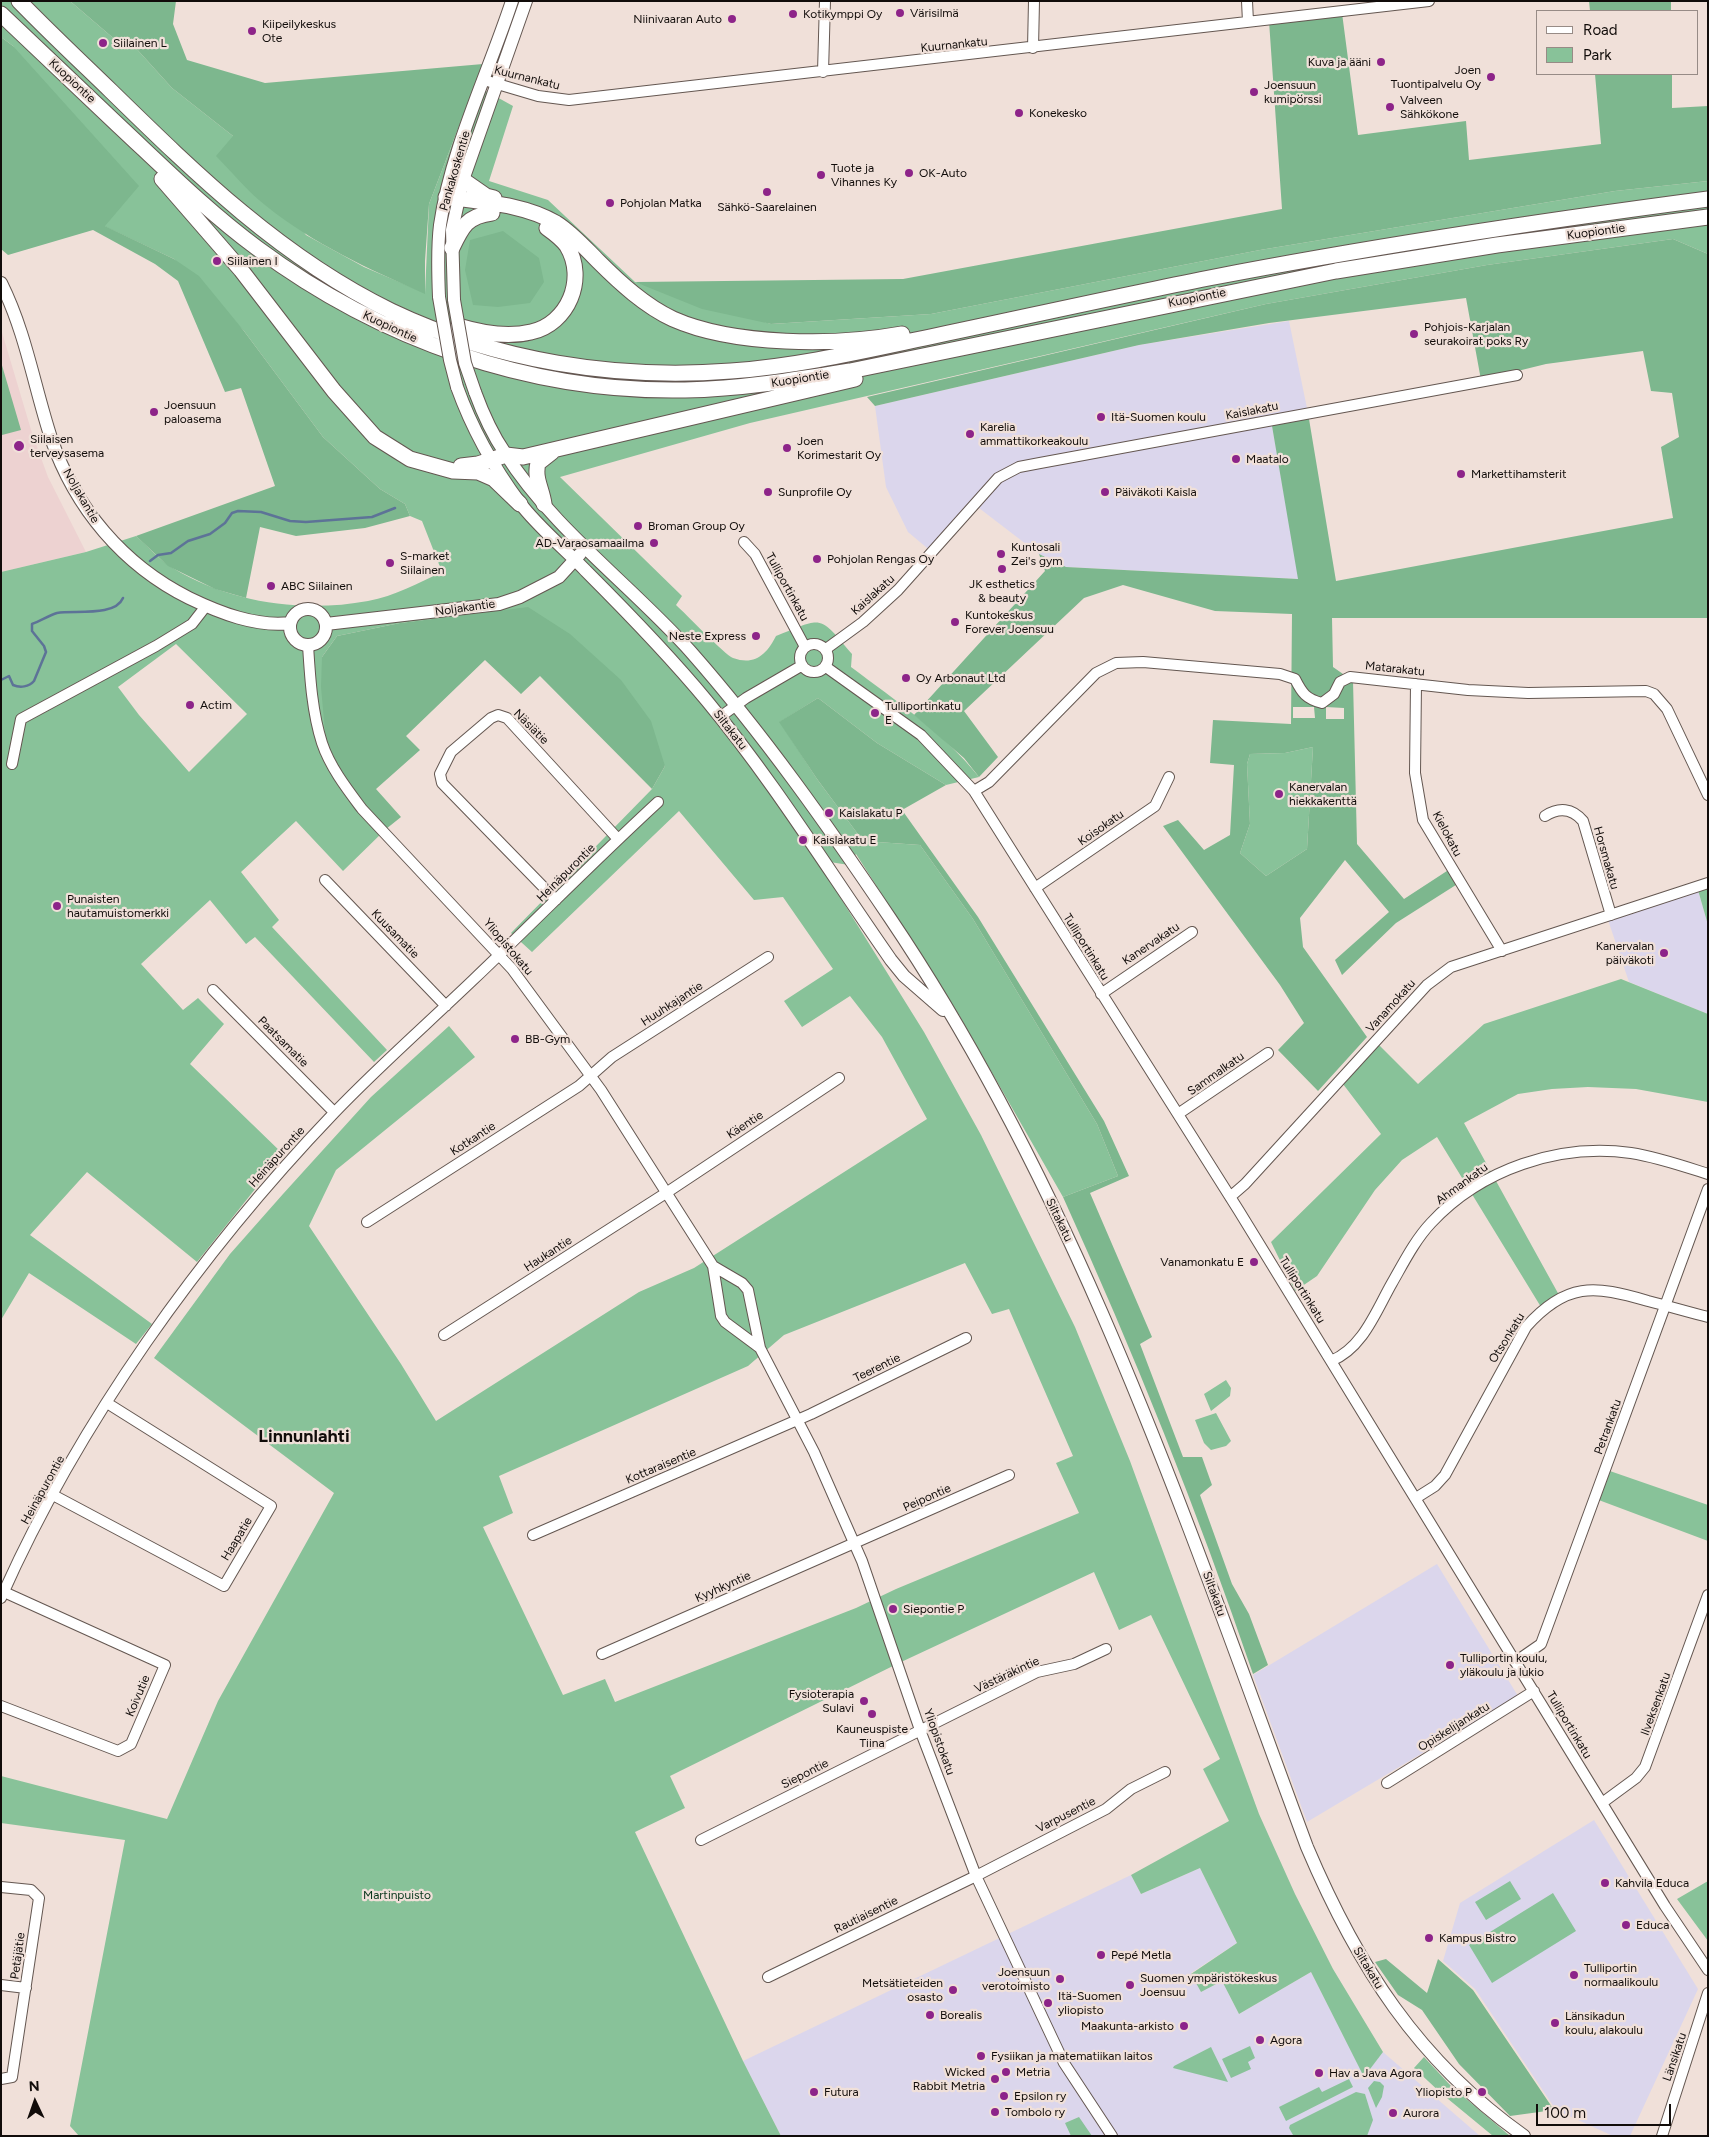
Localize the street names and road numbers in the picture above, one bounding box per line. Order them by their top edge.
street label: Kuurnankatu [920,34,988,56]
street label: Kuopiontie [46,56,98,106]
street label: Kuurnankatu [493,63,561,93]
street label: Pankakoskentie [437,129,473,213]
street label: Kuopiontie [1566,221,1626,243]
street label: Kuopiontie [1167,285,1227,311]
street label: Kuopiontie [361,308,419,346]
street label: Kuopiontie [770,367,830,391]
street label: Kaislakatu [1224,399,1280,423]
street label: Noljakantie [60,466,102,526]
street label: Tulliportinkatu [762,550,812,624]
street label: Kaislakatu [848,572,898,618]
street label: Noljakantie [434,597,496,619]
street label: Matarakatu [1364,659,1426,679]
street label: Näsiätie [510,706,552,748]
street label: Siltakatu [710,707,750,753]
street label: Koisokatu [1075,807,1127,849]
street label: Kielokatu [1429,809,1465,859]
street label: Horsmakatu [1590,825,1622,891]
street label: Heinäpurontie [534,841,598,905]
street label: Kuusamatie [368,906,422,962]
street label: Tulliportinkatu [1060,911,1112,983]
street label: Yliopistokatu [480,916,536,978]
street label: Kanervakatu [1120,920,1182,968]
street label: Vanamokatu [1363,976,1419,1036]
street label: Huuhkajantie [638,979,706,1029]
street label: Paatsamatie [255,1014,311,1070]
street label: Sammalkatu [1185,1049,1247,1099]
street label: Käentie [724,1108,766,1142]
street label: Kotkantie [448,1119,498,1159]
street label: Heinäpurontie [246,1124,308,1190]
street label: Ahmankatu [1433,1160,1491,1208]
street label: Siltakatu [1042,1196,1076,1244]
street label: Haukantie [521,1233,575,1275]
street label: Tulliportinkatu [1276,1254,1328,1326]
street label: Otsonkatu [1486,1310,1528,1366]
street label: Teerentie [851,1351,903,1385]
street label: Petrankatu [1591,1397,1625,1457]
street label: Kottaraisentie [624,1445,698,1487]
street label: Heinäpurontie [18,1453,68,1527]
street label: Peipontie [901,1481,953,1515]
street label: Haapatie [218,1515,256,1563]
street label: Kyyhkyntie [693,1568,753,1606]
street label: Siltakatu [1199,1570,1229,1618]
street label: Västäräkintie [972,1654,1042,1696]
street label: Ilveksenkatu [1638,1670,1674,1738]
street label: Koivutie [123,1673,153,1719]
street label: Tulliportinkatu [1543,1689,1595,1761]
street label: Opiskelijankatu [1416,1699,1492,1755]
street label: Yliopistokatu [920,1707,958,1777]
street label: Siepontie [779,1756,831,1792]
street label: Varpusentie [1034,1794,1098,1836]
street label: Rautiaisentie [832,1893,900,1937]
street label: Petäjätie [8,1932,28,1980]
street label: Siltakatu [1350,1944,1386,1992]
street label: Länsikatu [1660,2031,1690,2083]

